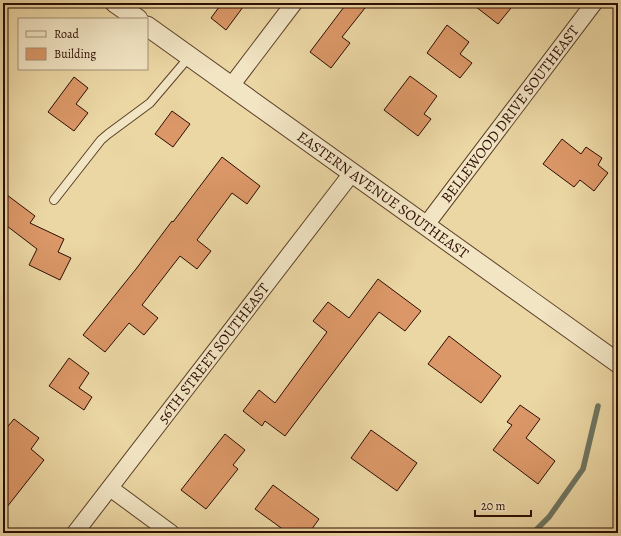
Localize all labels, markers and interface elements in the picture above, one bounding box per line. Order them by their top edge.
legend [18,18,148,70]
street label: BELLEWOOD DRIVE SOUTHEAST [436,21,584,207]
text: Road [54,26,80,42]
text: Building [54,46,96,62]
street label: EASTERN AVENUE SOUTHEAST [293,127,473,263]
street label: 56TH STREET SOUTHEAST [153,278,274,427]
scale bar [475,492,531,518]
text: 20 m [481,498,505,514]

